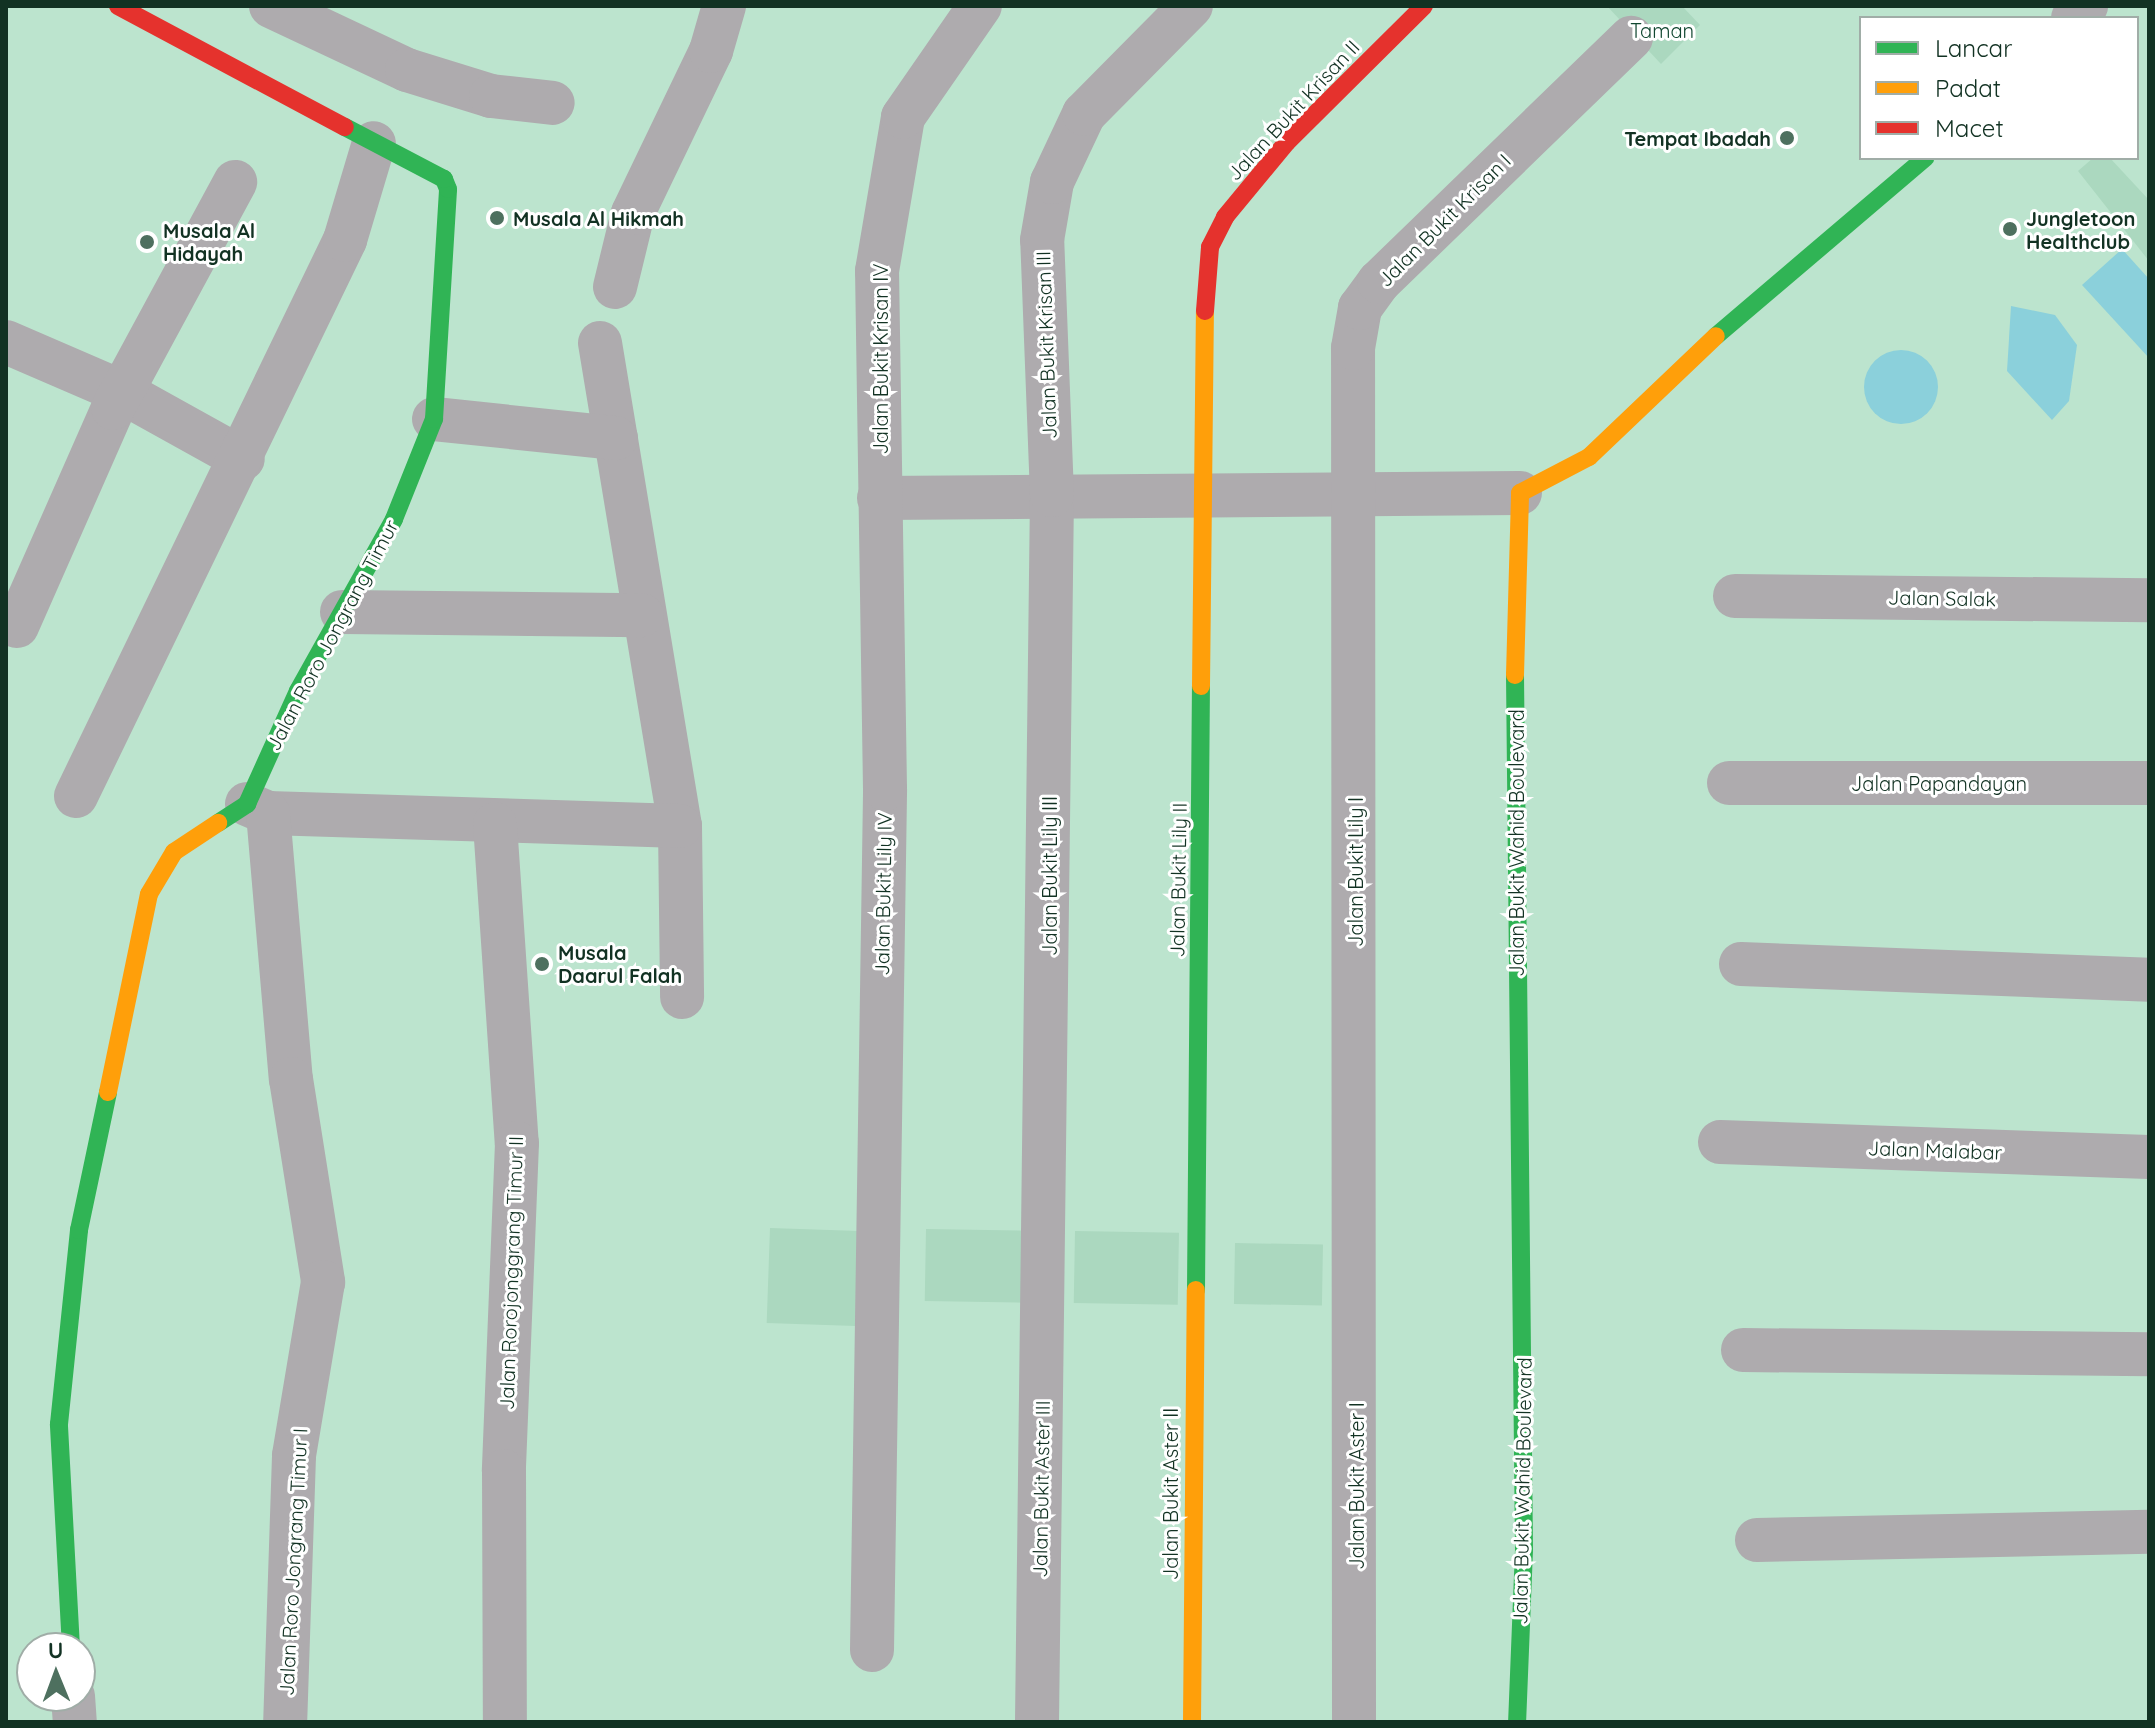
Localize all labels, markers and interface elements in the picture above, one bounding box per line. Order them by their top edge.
legend [1859,16,2139,160]
park label: Taman [1630,18,1694,42]
text: Lancar [1935,33,2012,63]
street label: Jalan Bukit Krisan II [1222,35,1364,185]
text: Padat [1935,73,2001,103]
text: Macet [1935,113,2004,143]
place label: Tempat Ibadah [1624,126,1771,150]
marker: Tempat Ibadah [1778,129,1796,147]
street label: Jalan Bukit Krisan I [1373,149,1515,291]
place label: Musala Al Hikmah [513,206,684,230]
place label: Jungletoon Healthclub [2026,206,2135,253]
marker: Musala Al Hikmah [488,209,506,227]
place label: Musala Al Hidayah [163,218,255,265]
marker: Jungletoon Healthclub [2001,220,2019,238]
marker: Musala Al Hidayah [138,233,156,251]
street label: Jalan Bukit Krisan III [1031,251,1061,439]
street label: Jalan Bukit Krisan IV [868,263,892,455]
street label: Jalan Roro Jongrang Timur [261,516,403,754]
street label: Jalan Salak [1888,585,1996,611]
street label: Jalan Bukit Wahid Boulevard [1504,709,1528,977]
street label: Jalan Papandayan [1851,771,2027,795]
street label: Jalan Bukit Lily III [1037,796,1061,956]
street label: Jalan Bukit Lily I [1343,797,1367,947]
street label: Jalan Bukit Lily II [1165,802,1191,958]
street label: Jalan Bukit Lily IV [870,812,896,976]
place label: Musala Daarul Falah [558,940,682,987]
marker: Musala Daarul Falah [533,955,551,973]
street label: Jalan Rorojonggrang Timur II [494,1136,528,1410]
street label: Jalan Malabar [1867,1136,2003,1164]
street label: Jalan Bukit Wahid Boulevard [1508,1357,1536,1625]
street label: Jalan Bukit Aster III [1027,1400,1055,1578]
street label: Jalan Bukit Aster I [1344,1402,1368,1570]
street label: Jalan Bukit Aster II [1158,1408,1182,1580]
street label: Jalan Roro Jongrang Timur I [274,1427,312,1697]
north arrow [16,1632,96,1712]
text: U [48,1636,64,1664]

